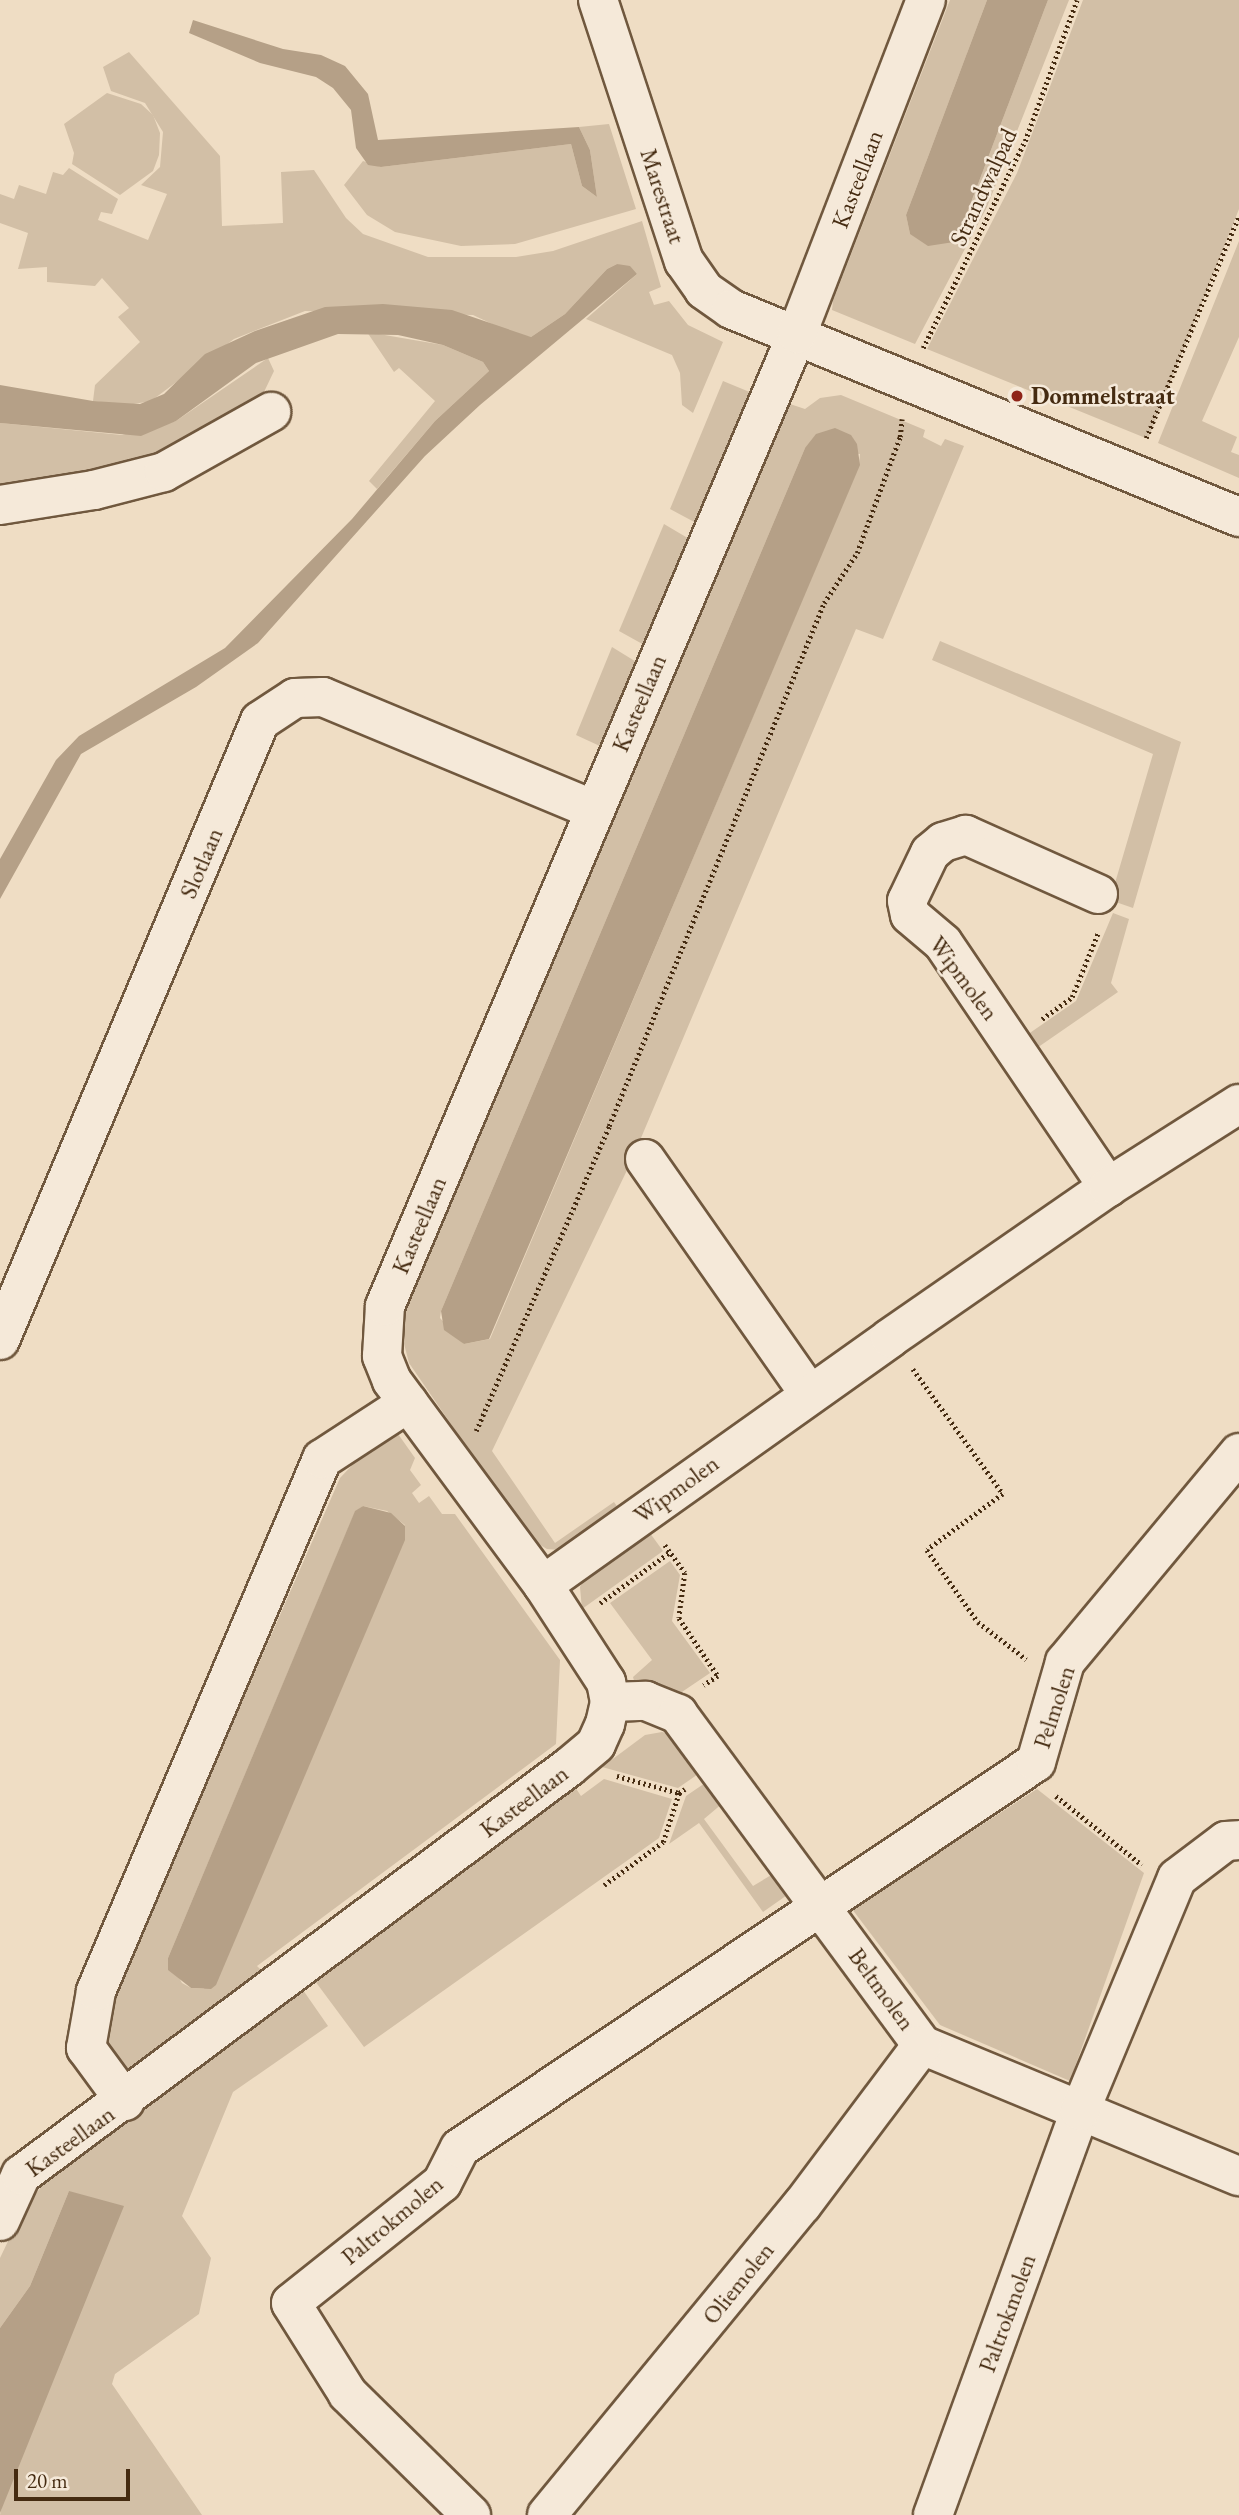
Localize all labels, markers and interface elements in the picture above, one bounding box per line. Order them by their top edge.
street label: Strandwalpad [943,124,1023,250]
street label: Kasteellaan [825,126,889,232]
street label: Marestraat [634,145,692,247]
place label: Dommelstraat [1031,382,1175,410]
marker: Dommelstraat [1009,388,1025,404]
street label: Kasteellaan [606,650,672,756]
street label: Slotlaan [173,823,229,903]
street label: Wipmolen [923,930,1005,1026]
street label: Kasteellaan [386,1172,452,1278]
street label: Wipmolen [628,1449,724,1529]
street label: Pelmolen [1027,1662,1081,1752]
street label: Kasteellaan [474,1758,574,1844]
street label: Beltmolen [843,1942,921,2036]
street label: Kasteellaan [20,2099,120,2183]
street label: Paltrokmolen [335,2169,449,2271]
street label: Oliemolen [696,2236,780,2330]
street label: Paltrokmolen [972,2250,1042,2376]
scale bar [18,2456,133,2500]
text: 20 m [27,2467,68,2494]

